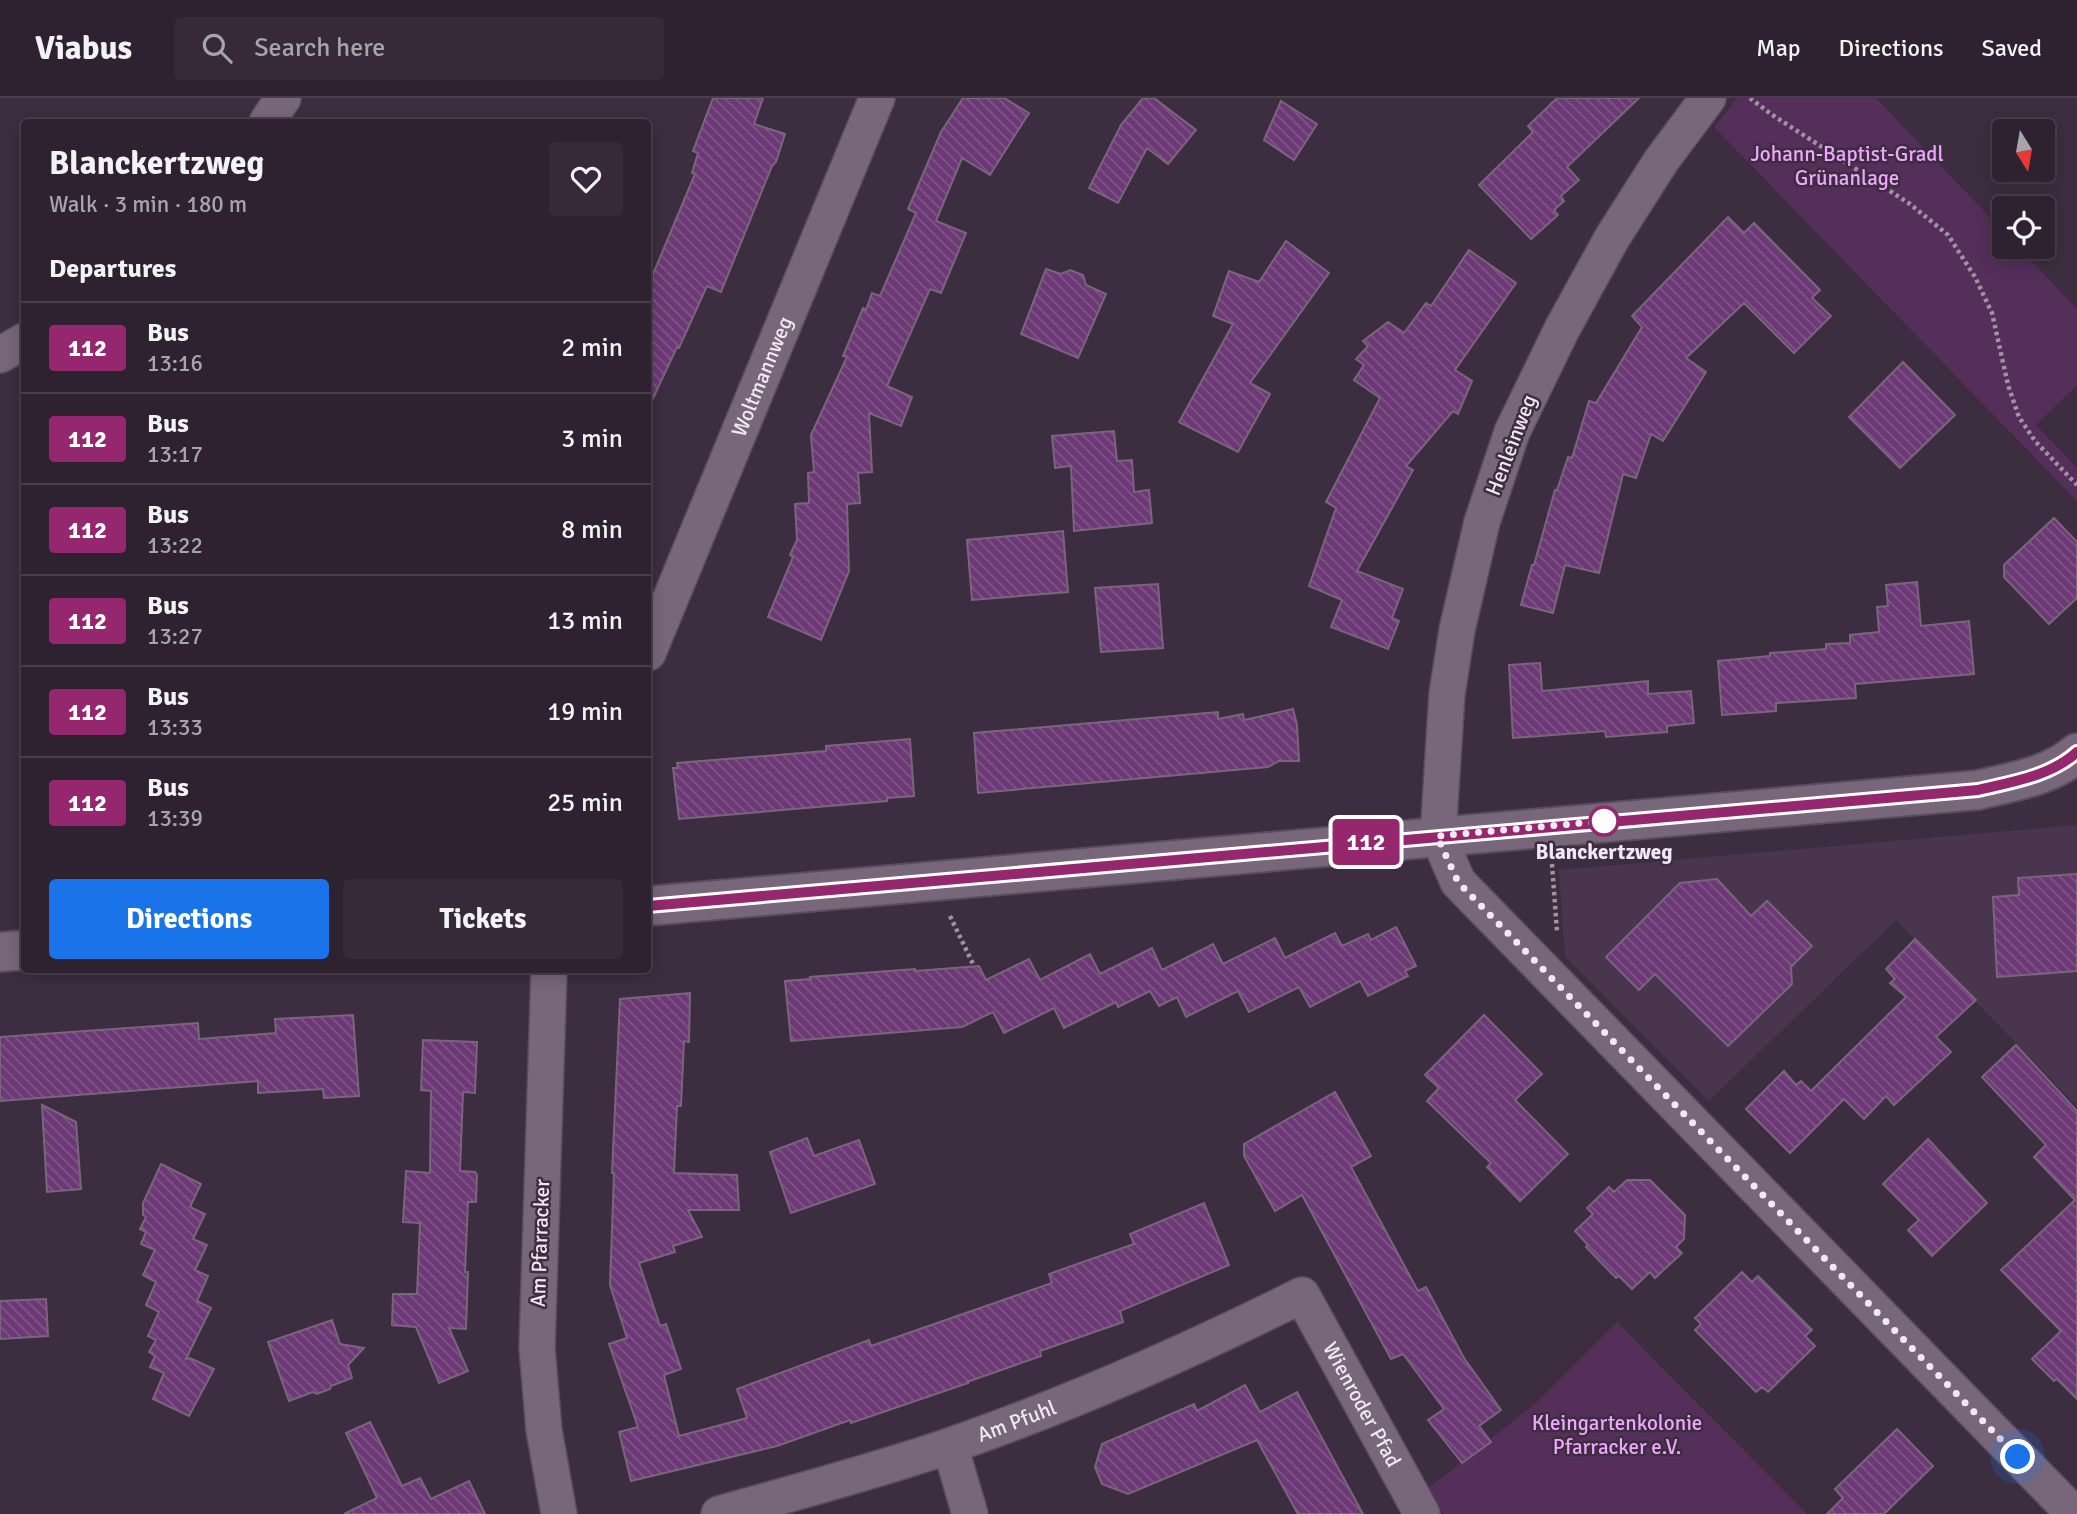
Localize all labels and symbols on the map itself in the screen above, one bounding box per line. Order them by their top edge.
north arrow [1992,119,2054,182]
park label: Johann-Baptist-Gradl Grünanlage [1750,141,1944,191]
street label: Woltmannweg [726,313,798,441]
street label: Henleinweg [1480,391,1542,499]
marker: Blanckertzweg [1589,806,1619,836]
line badge: 112 [1326,819,1406,865]
place label: Blanckertzweg [1536,839,1672,865]
street label: Am Pfarracker [525,1178,555,1307]
street label: Wienroder Pfad [1317,1338,1407,1472]
street label: Am Pfuhl [974,1394,1060,1448]
park label: Kleingartenkolonie Pfarracker e.V. [1532,1410,1702,1460]
your location [2000,1439,2035,1474]

